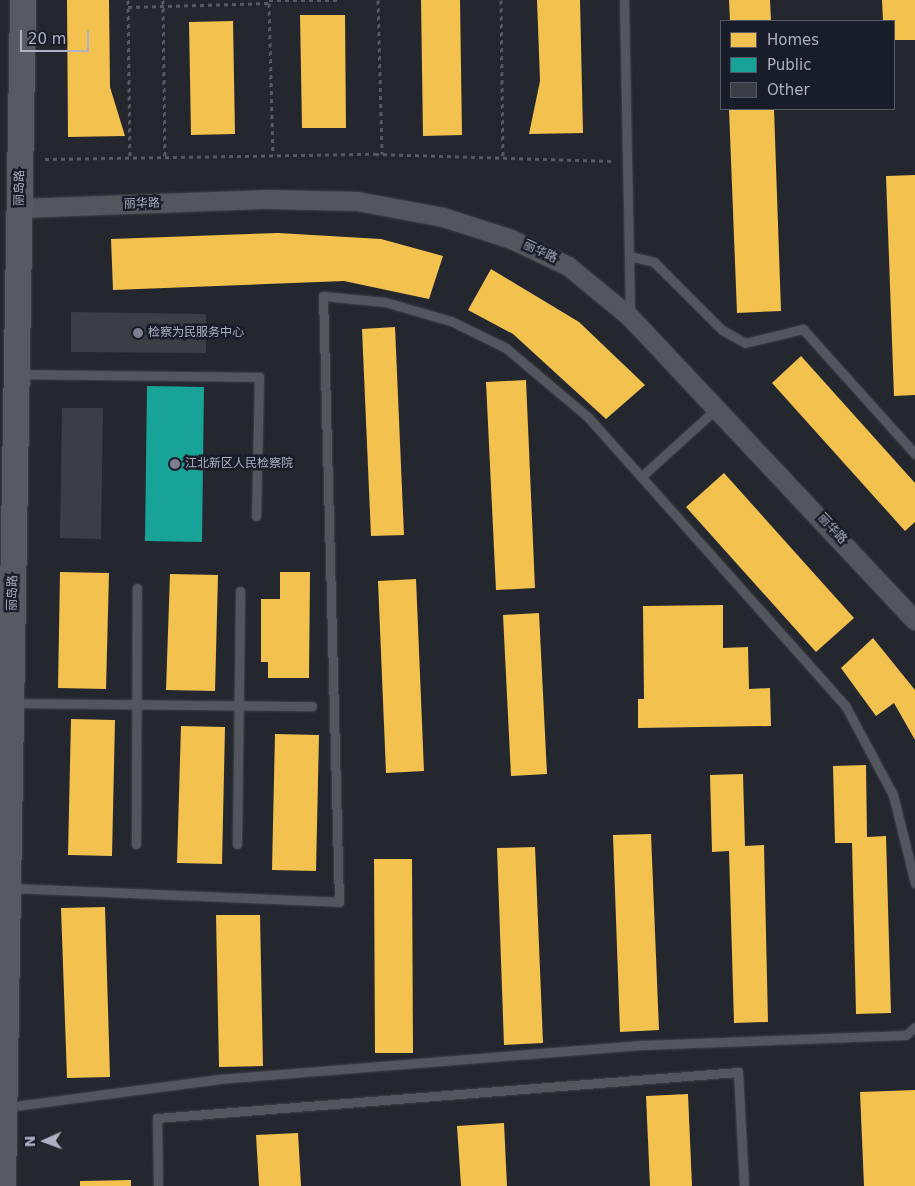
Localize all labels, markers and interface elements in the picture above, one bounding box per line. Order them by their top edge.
scale bar [22,20,91,52]
legend [720,20,895,110]
text: 20 m [28,30,66,48]
text: Homes [767,31,819,49]
text: Public [767,56,811,74]
text: Other [767,81,810,99]
street label: 丽岛路 [12,170,28,206]
street label: 丽华路 [124,196,160,212]
street label: 丽华路 [521,238,559,266]
place label: 检察为民服务中心 [148,326,244,340]
marker: 检察为民服务中心 [132,327,144,339]
place label: 江北新区人民检察院 [185,457,293,471]
marker: 江北新区人民检察院 [169,458,181,470]
street label: 丽华路 [814,511,850,547]
street label: 丽岛路 [5,575,21,611]
north arrow [20,1116,70,1166]
text: N [22,1135,38,1148]

